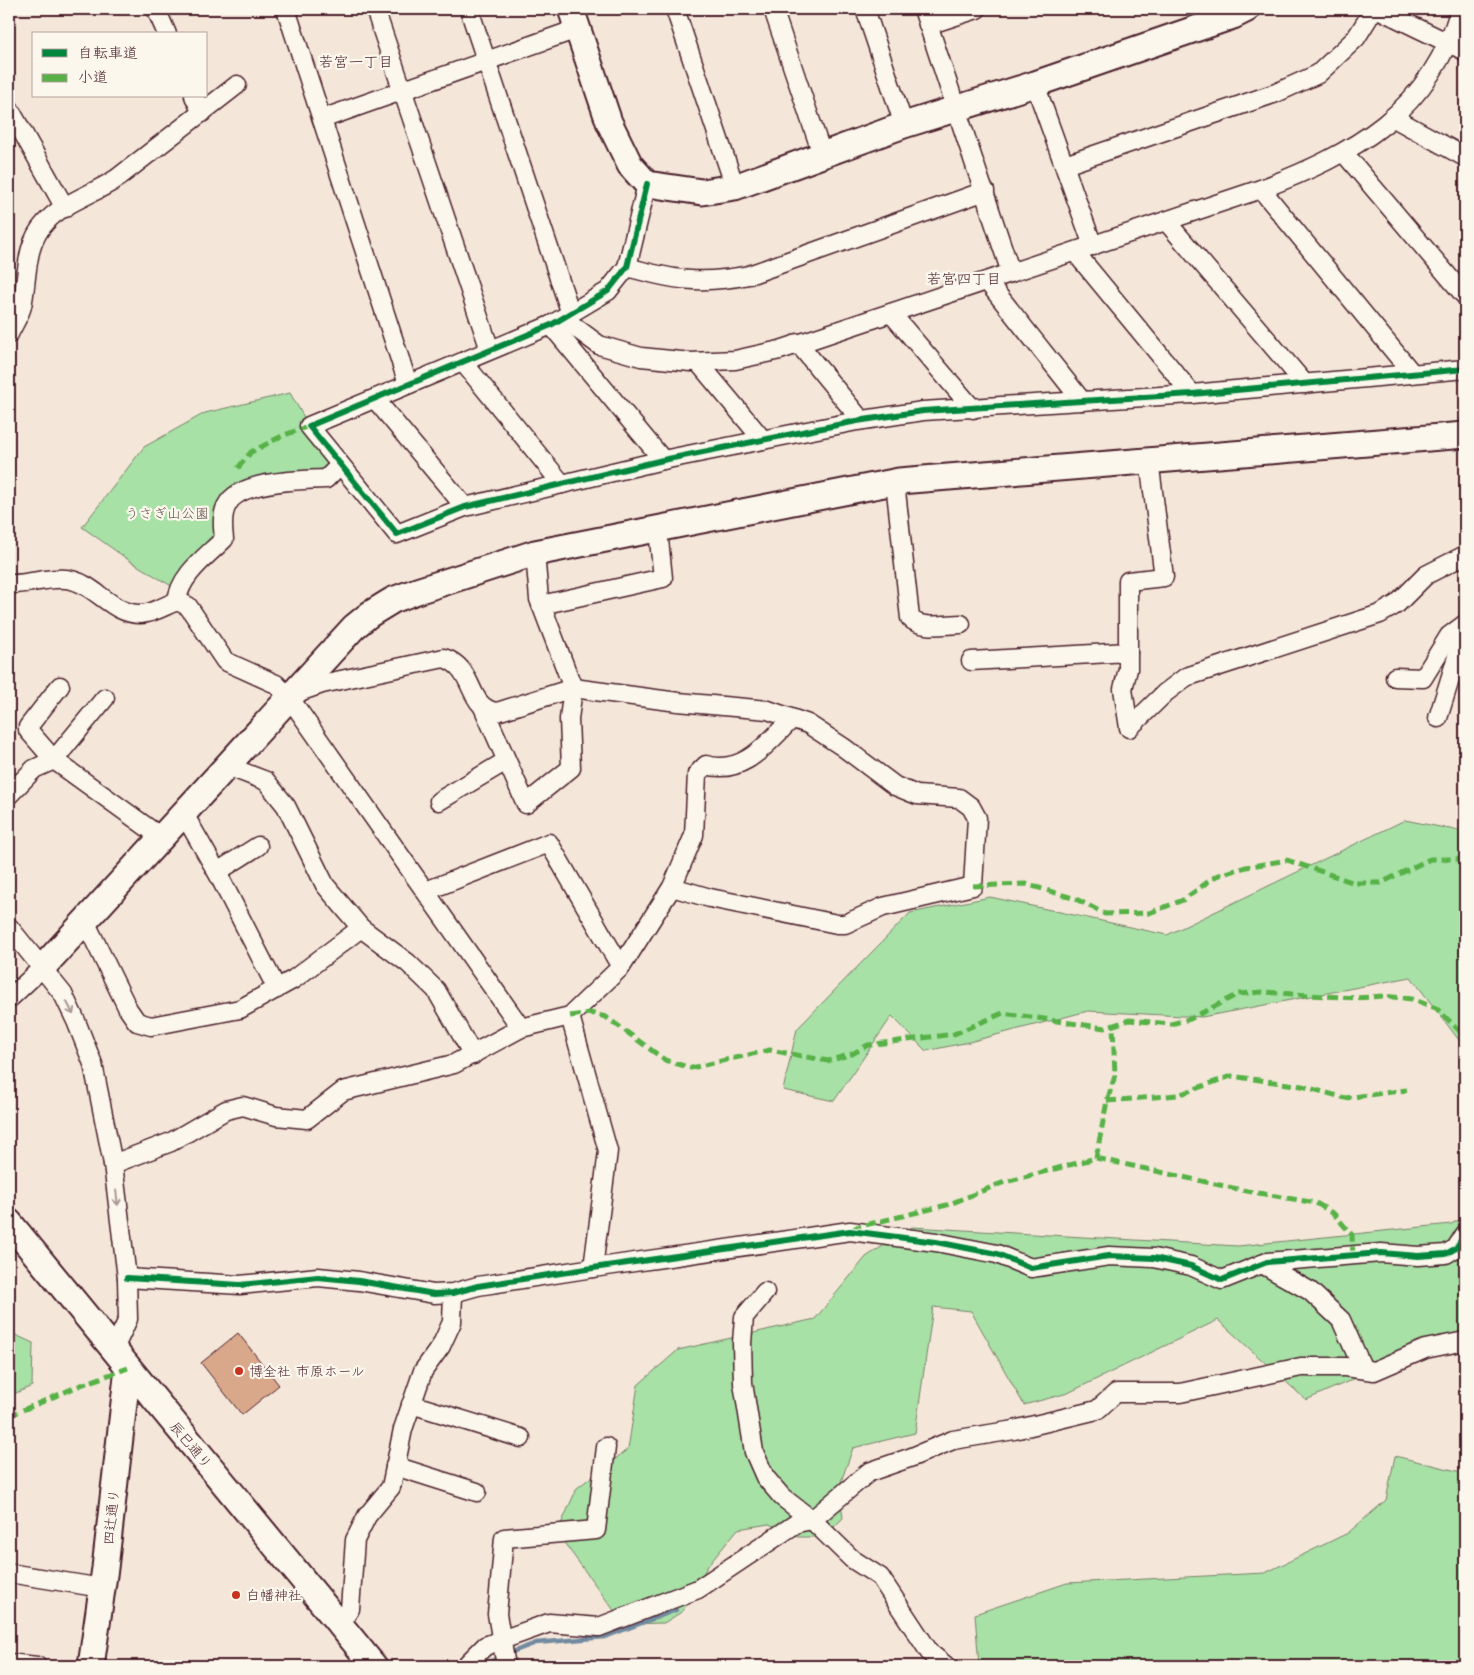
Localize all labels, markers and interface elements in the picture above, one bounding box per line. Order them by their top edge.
legend [32,32,208,98]
text: 自転車道 [78,43,138,63]
district label: 若宮一丁目 [318,52,394,72]
text: 小道 [78,67,108,87]
district label: 若宮四丁目 [926,269,1002,289]
park label: うさぎ山公園 [125,504,209,522]
one-way arrow [65,1000,75,1015]
one-way arrow [112,1190,122,1206]
place label: 博全社 市原ホール [249,1362,365,1380]
marker: 博全社 市原ホール [233,1365,245,1377]
street label: 辰巳通り [166,1418,216,1472]
street label: 四辻通り [99,1488,123,1546]
place label: 白幡神社 [246,1586,302,1604]
marker: 白幡神社 [230,1589,242,1601]

